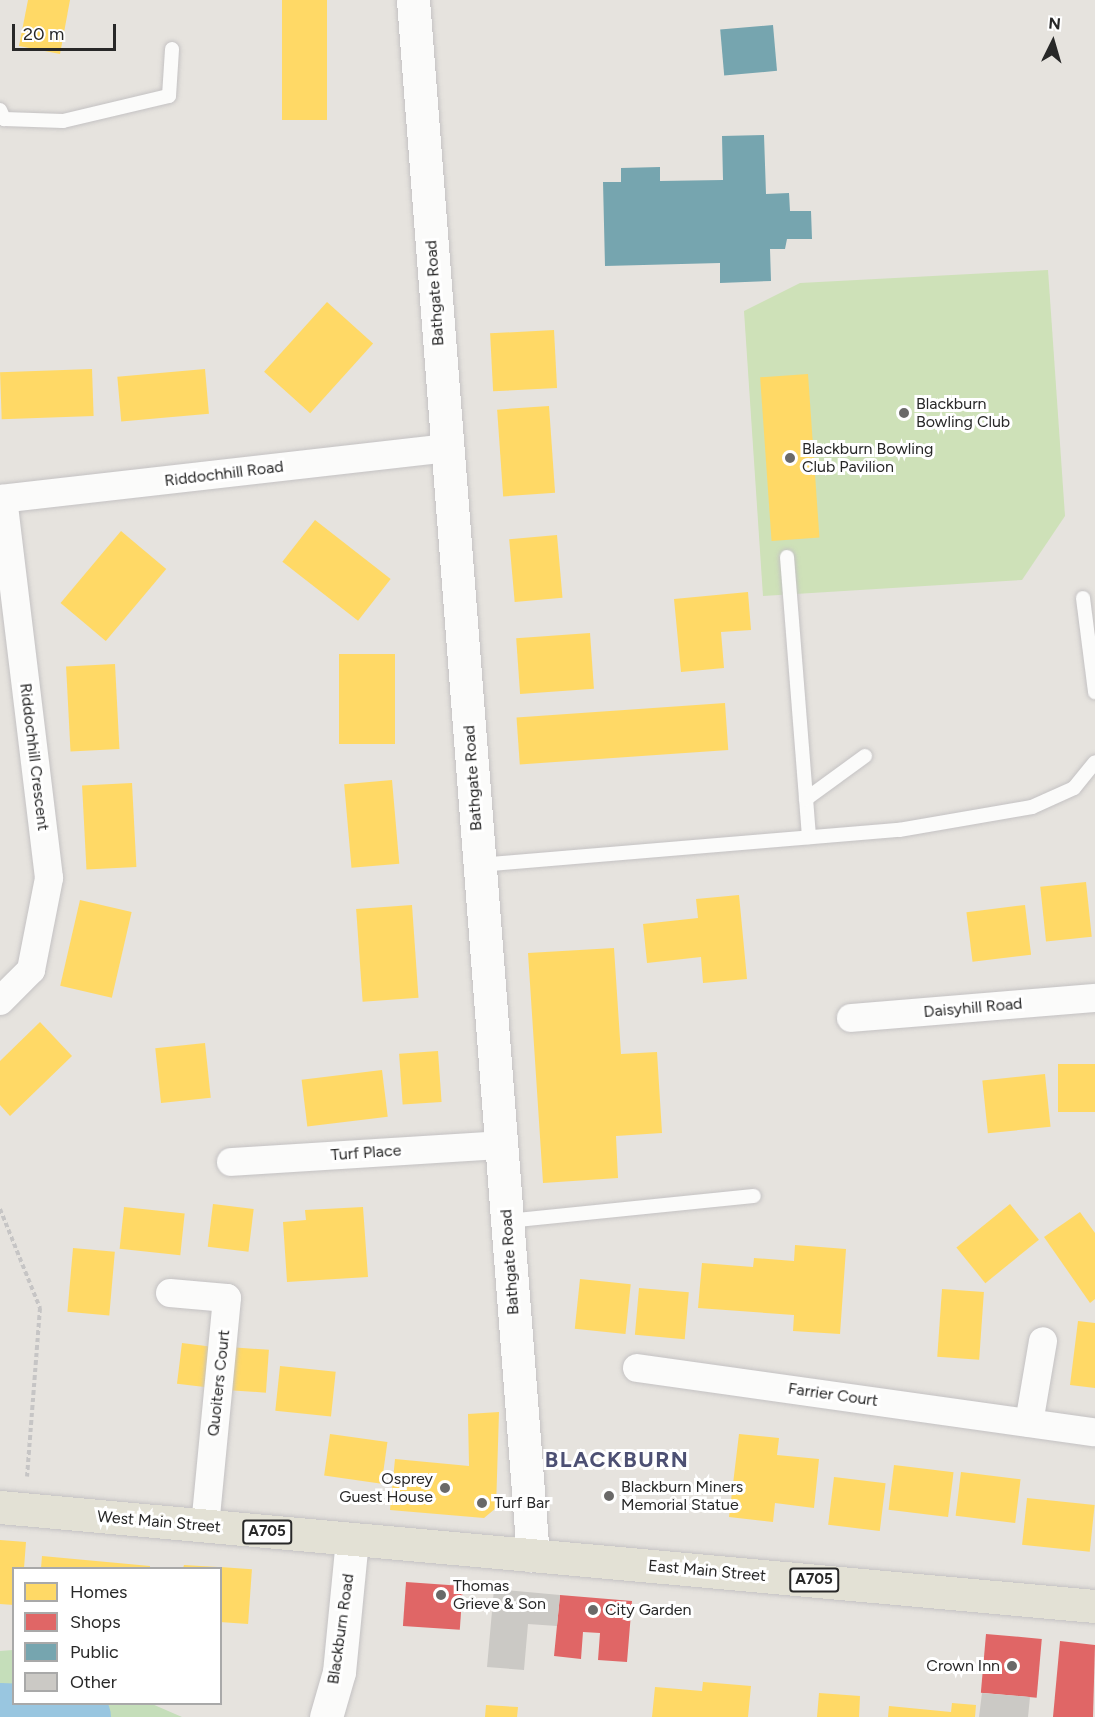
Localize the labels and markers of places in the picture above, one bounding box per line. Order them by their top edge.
place label: Blackburn Bowling Club [916,394,1010,432]
marker: Blackburn Bowling Club [897,406,911,420]
place label: Blackburn Bowling Club Pavilion [802,439,933,477]
marker: Blackburn Bowling Club Pavilion [783,451,797,465]
place label: Osprey Guest House [339,1469,433,1507]
place label: Blackburn Miners Memorial Statue [621,1477,743,1515]
marker: Osprey Guest House [438,1481,452,1495]
marker: Blackburn Miners Memorial Statue [602,1489,616,1503]
place label: Turf Bar [494,1493,550,1513]
marker: Turf Bar [475,1496,489,1510]
place label: Thomas Grieve & Son [453,1576,546,1614]
marker: Thomas Grieve & Son [434,1588,448,1602]
place label: City Garden [605,1600,691,1620]
marker: City Garden [586,1603,600,1617]
place label: Crown Inn [926,1656,1000,1676]
marker: Crown Inn [1005,1659,1019,1673]

